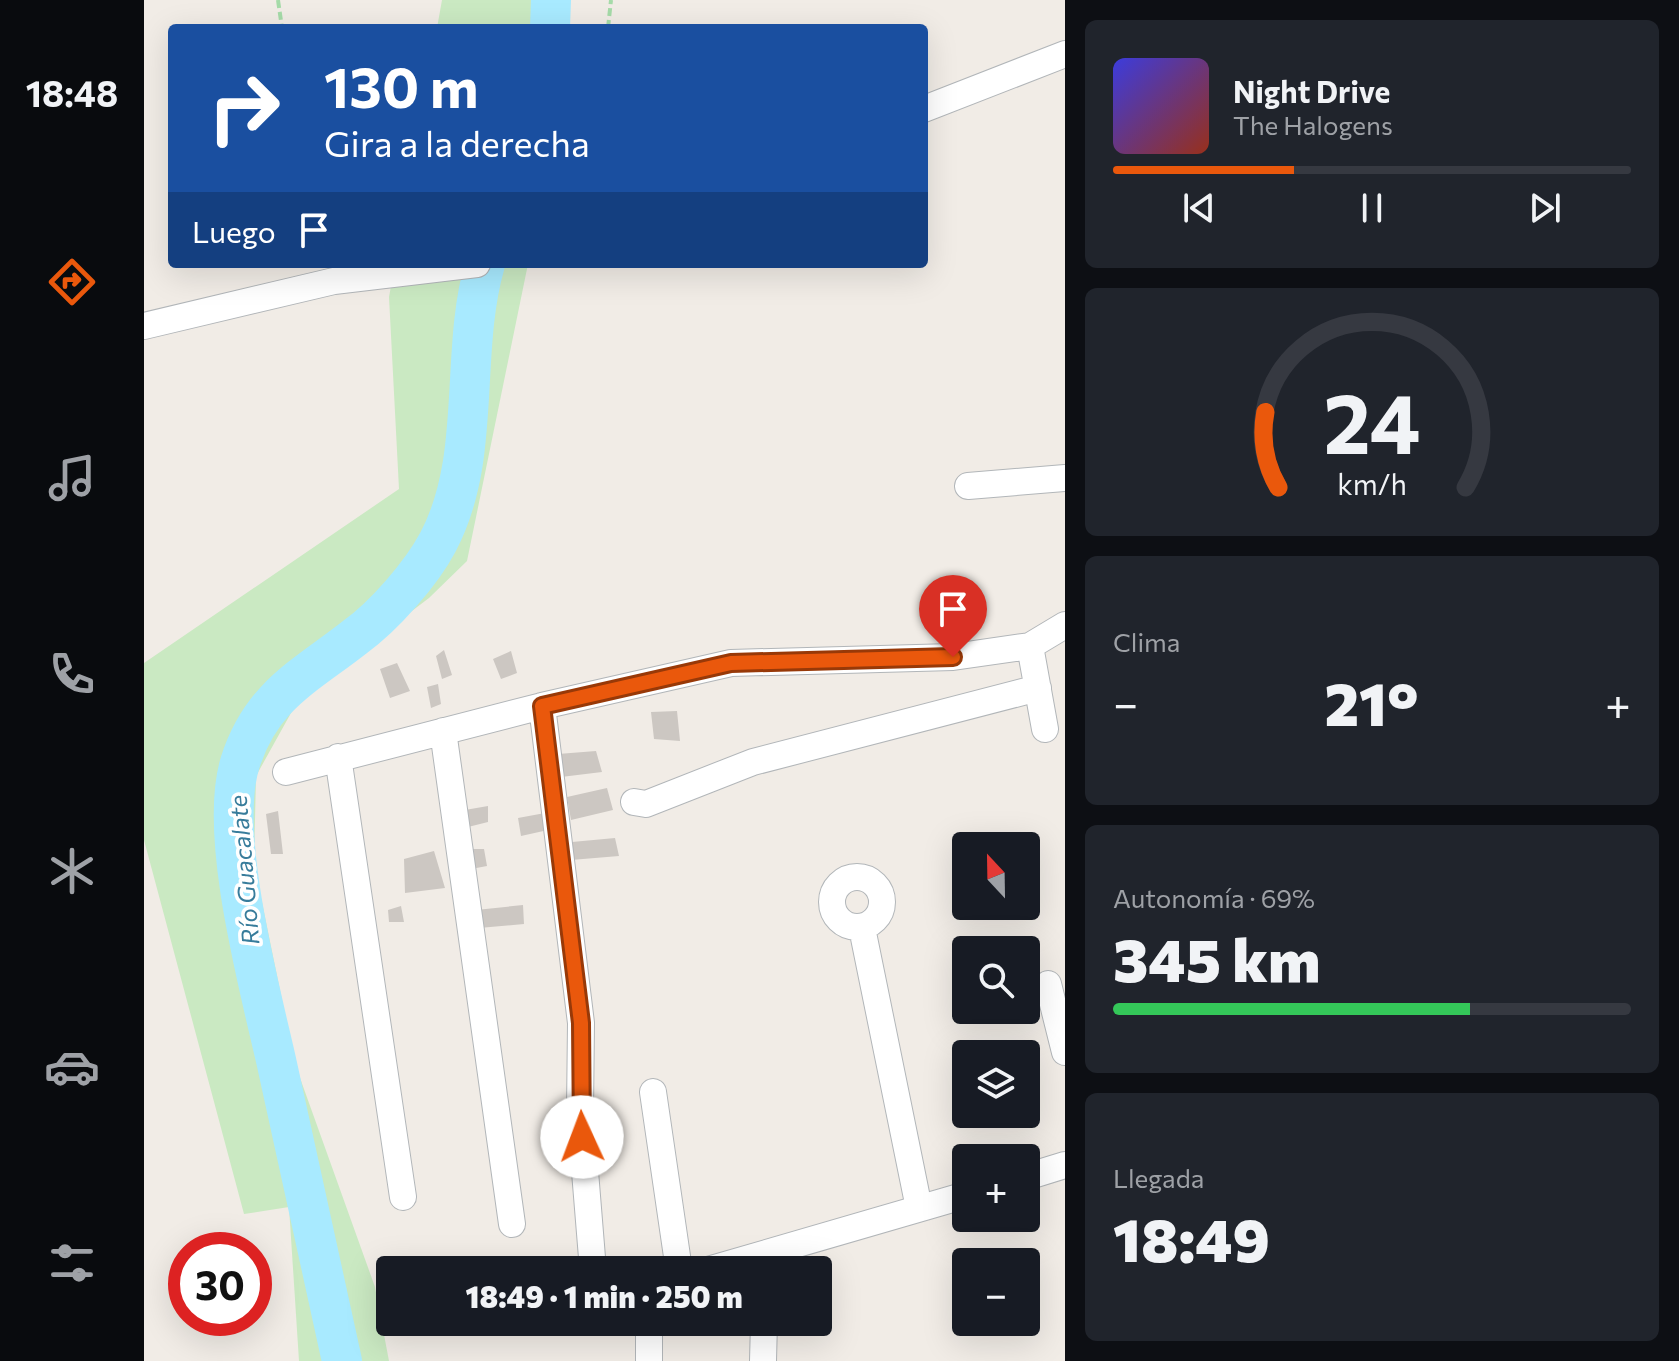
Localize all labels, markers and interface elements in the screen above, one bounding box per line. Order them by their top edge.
text: 130 m [324,51,479,120]
icon: right [192,56,296,160]
text: 18:48 [26,70,118,114]
text: Night Drive [1233,72,1390,109]
text: The Halogens [1233,109,1393,140]
text: Gira a la derecha [324,120,590,164]
icon: previous [1177,186,1221,230]
icon: pause [1350,186,1394,230]
icon: next [1523,186,1567,230]
icon: arrive [292,208,336,252]
text: Luego [192,212,276,249]
icon: directions [44,254,100,310]
text: 24 [1323,369,1421,471]
icon: music [44,450,100,506]
text: km/h [1337,466,1407,501]
pin [919,575,987,657]
icon: arrive [931,587,975,631]
text: Clima [1113,626,1180,657]
icon: phone [44,646,100,702]
text: 21° [1324,665,1419,738]
text: − [1113,675,1138,729]
text: + [1605,675,1631,729]
water label: Río Guacalate [222,794,264,946]
north arrow [952,832,1040,920]
map controls [952,832,1040,1336]
icon: climate [44,843,100,899]
text: Autonomía · 69% [1113,882,1315,913]
text: 345 km [1113,921,1320,994]
button: search [952,936,1040,1024]
icon: car [44,1039,100,1095]
button: layers [952,1040,1040,1128]
position arrow [540,1095,624,1179]
button: + [952,1144,1040,1232]
text: Llegada [1113,1162,1204,1193]
text: 18:49 [1113,1201,1270,1274]
speed limit sign: 30 [168,1232,272,1336]
icon: filters [44,1235,100,1291]
button: − [952,1248,1040,1336]
text: 18:49 · 1 min · 250 m [465,1277,743,1314]

